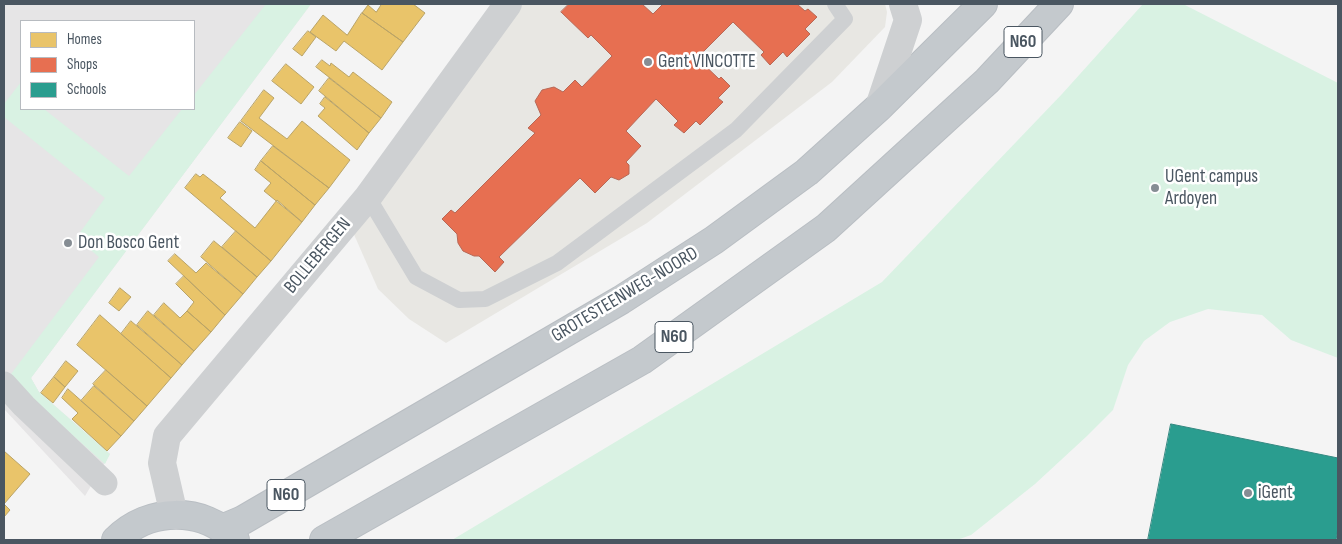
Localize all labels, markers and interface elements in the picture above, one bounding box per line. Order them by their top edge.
legend [20,20,195,110]
road number: N60 [1004,27,1042,58]
text: Homes [67,30,102,49]
place label: Gent VINCOTTE [658,51,756,73]
text: Shops [67,55,98,74]
marker: Gent VINCOTTE [642,56,654,68]
text: Schools [67,80,106,99]
place label: UGent campus Ardoyen [1165,166,1258,210]
marker: UGent campus Ardoyen [1149,182,1161,194]
street label: BOLLEBERGEN [280,214,356,298]
place label: Don Bosco Gent [78,232,179,254]
marker: Don Bosco Gent [62,237,74,249]
street label: GROTESTEENWEG-NOORD [548,242,702,348]
road number: N60 [655,322,693,352]
road number: N60 [267,480,305,510]
place label: iGent [1258,482,1293,504]
marker: iGent [1242,487,1254,499]

